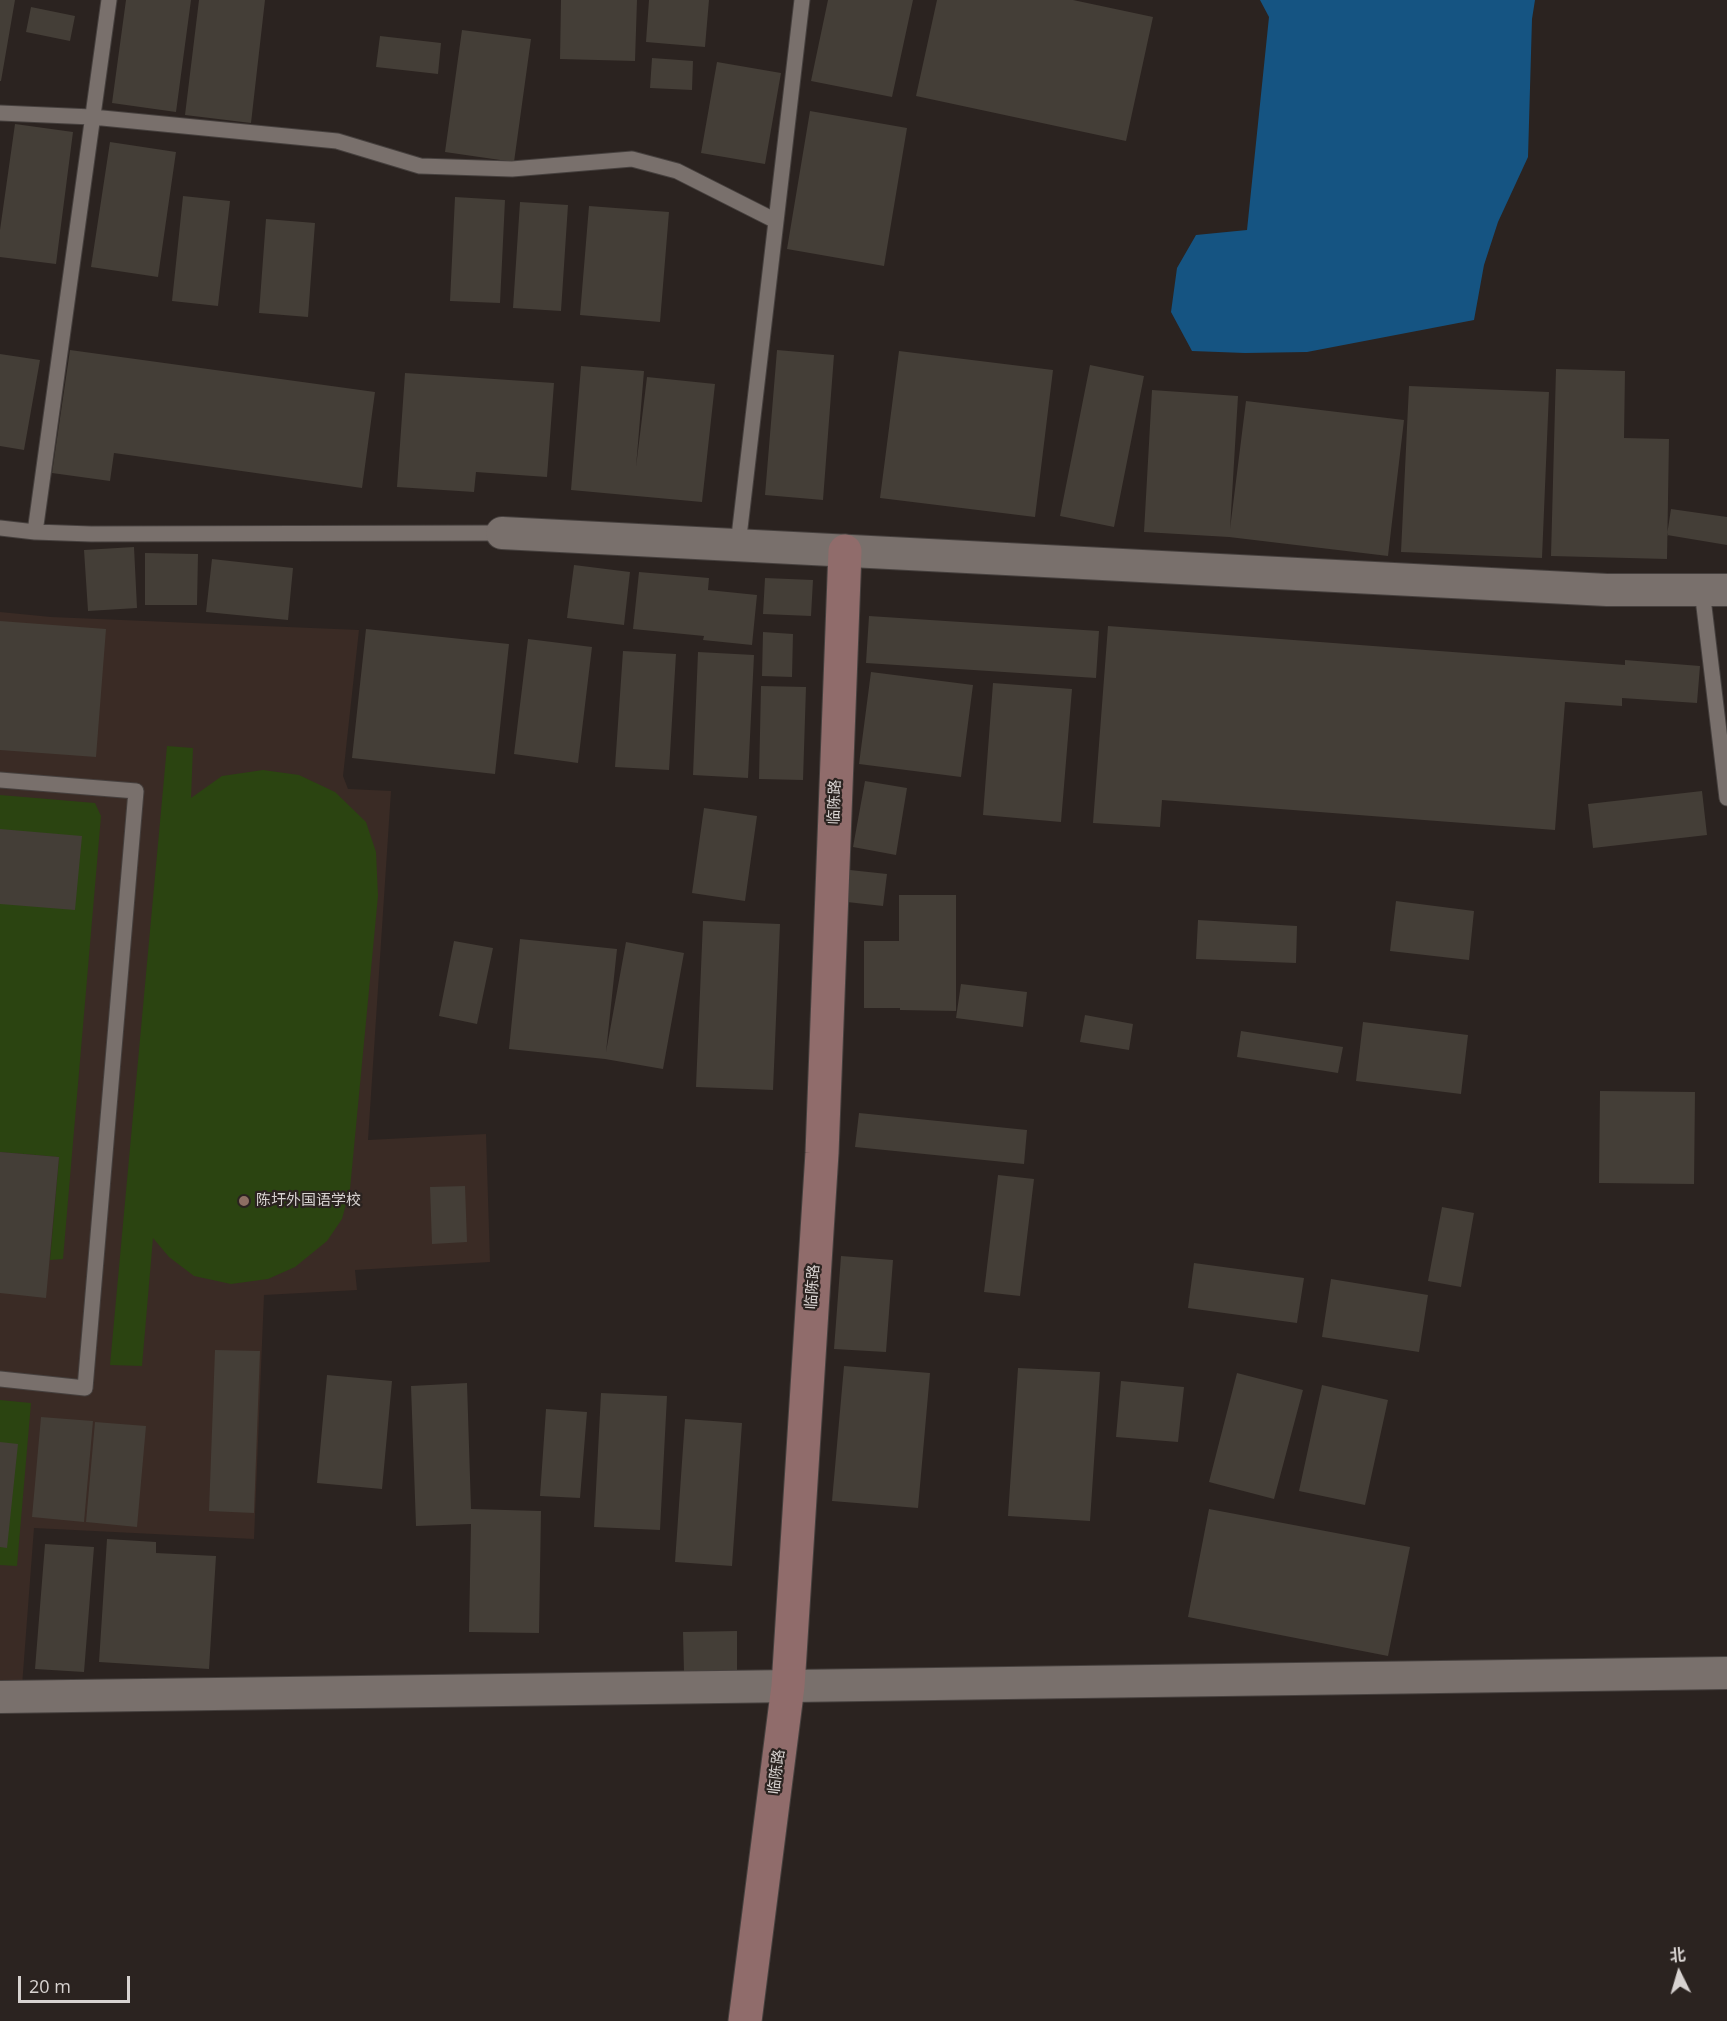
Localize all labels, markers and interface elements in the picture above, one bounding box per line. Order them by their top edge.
street label: 临陈路 [825,779,845,825]
place label: 陈圩外国语学校 [256,1192,361,1210]
marker: 陈圩外国语学校 [237,1194,251,1208]
street label: 临陈路 [802,1264,824,1310]
street label: 临陈路 [765,1749,789,1795]
north arrow [1649,1943,1709,2003]
text: 北 [1668,1943,1686,1967]
scale bar [21,1964,134,2002]
text: 20 m [29,1974,71,1998]

